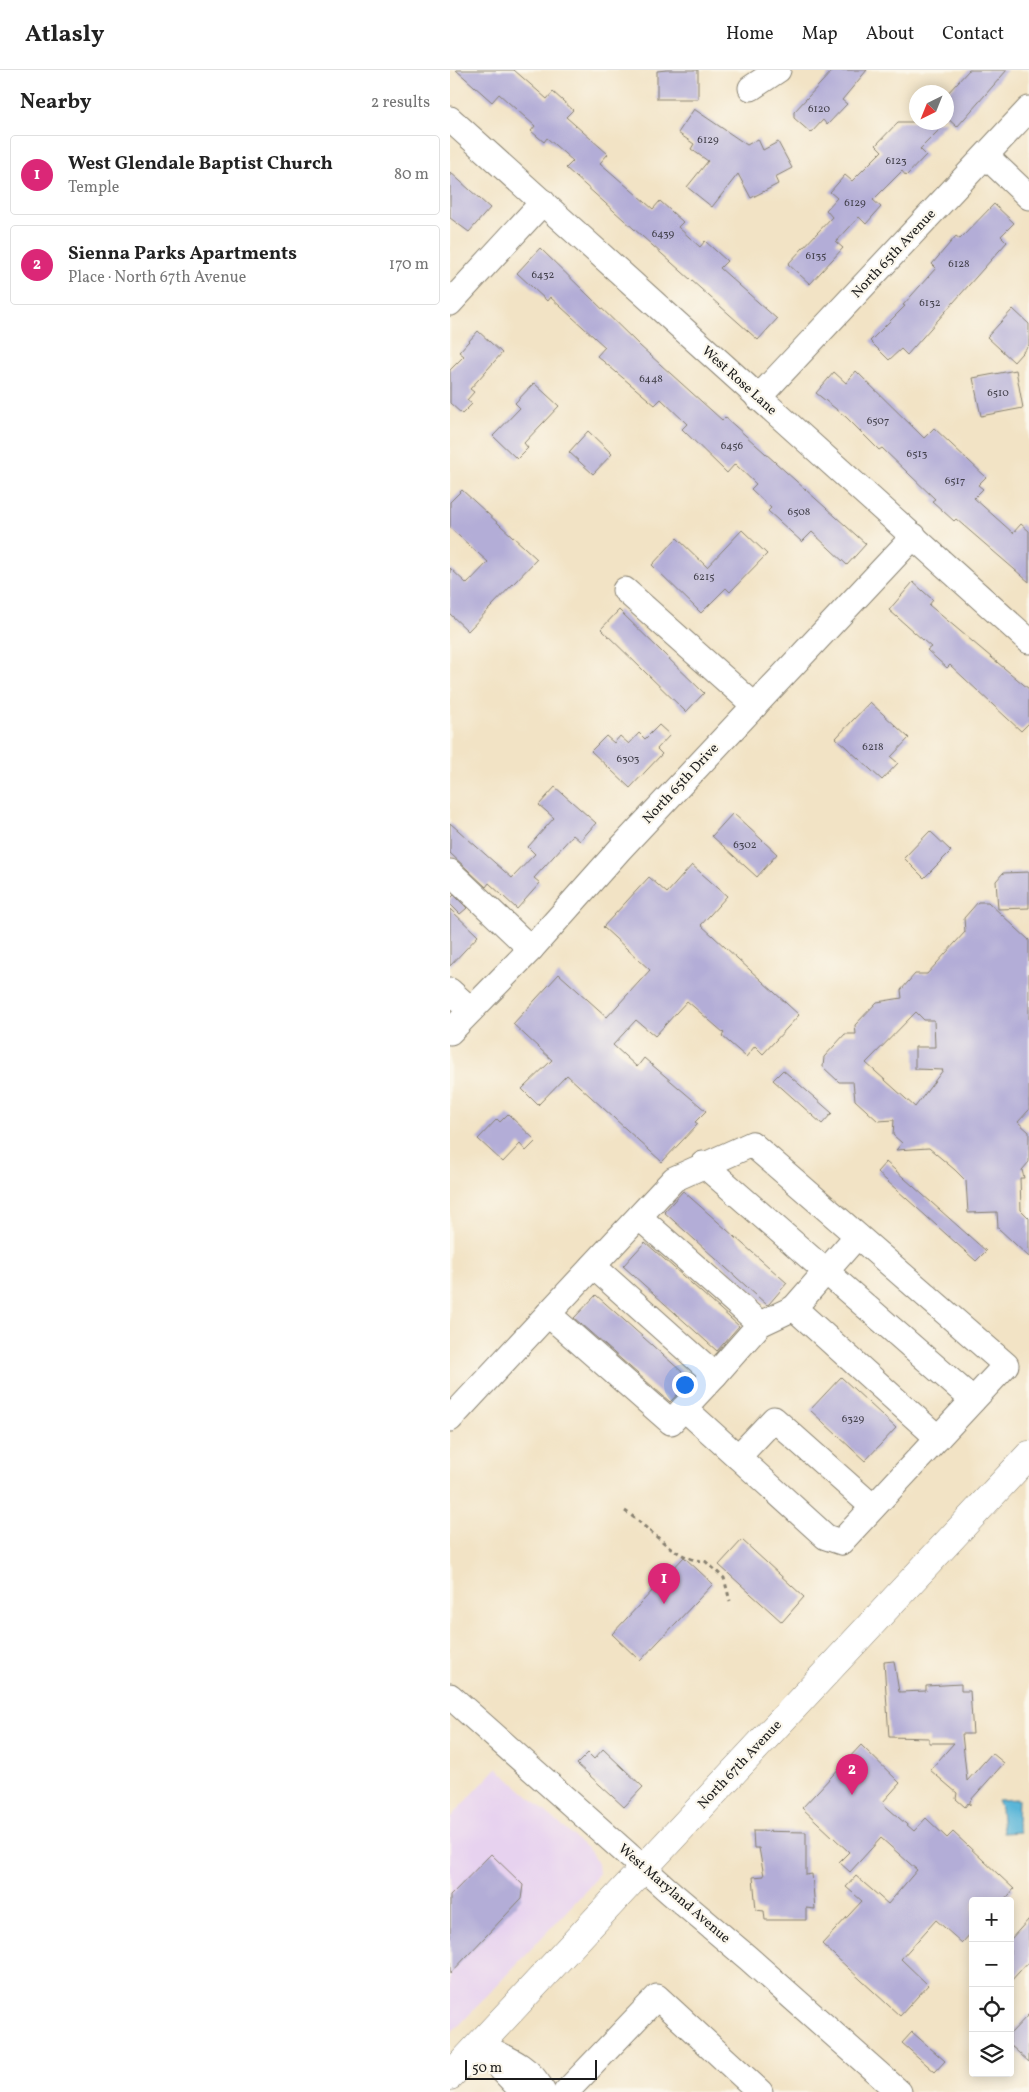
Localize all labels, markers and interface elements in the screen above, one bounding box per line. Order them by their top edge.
text: Atlasly [25,18,104,52]
text: Home [726,22,774,47]
text: Map [802,22,838,47]
text: About [866,22,914,47]
text: Contact [942,22,1004,47]
north arrow [909,85,954,130]
text: Nearby [20,88,91,117]
text: 2 results [371,92,430,114]
house number: 6120 [808,102,831,117]
house number: 6129 [697,133,719,148]
text: West Glendale Baptist Church [68,151,333,177]
house number: 6123 [885,154,907,169]
text: 1 [34,164,40,186]
text: 80 m [394,164,429,186]
text: Temple [68,177,119,199]
house number: 6129 [844,196,866,211]
street label: North 65th Avenue [848,205,941,303]
house number: 6439 [652,227,675,242]
text: Sienna Parks Apartments [68,241,297,267]
house number: 6135 [806,249,826,264]
text: 2 [33,254,41,276]
text: 170 m [389,254,429,276]
house number: 6128 [948,257,970,272]
text: Place · North 67th Avenue [68,267,246,289]
house number: 6432 [532,268,555,283]
house number: 6132 [919,296,941,311]
street label: West Rose Lane [697,342,781,420]
house number: 6448 [639,372,663,387]
house number: 6510 [987,386,1009,401]
house number: 6507 [867,414,889,429]
house number: 6456 [721,439,744,454]
house number: 6513 [907,447,928,462]
house number: 6517 [945,474,965,489]
house number: 6508 [788,505,811,520]
house number: 6215 [693,570,715,585]
street label: North 65th Drive [639,739,724,828]
house number: 6218 [862,740,884,755]
house number: 6303 [617,752,640,767]
house number: 6302 [733,838,757,853]
your location [672,1372,698,1398]
house number: 6329 [842,1412,865,1427]
pin: 1 [648,1563,680,1604]
street label: North 67th Avenue [694,1716,787,1814]
pin: 2 [836,1754,868,1795]
street label: West Maryland Avenue [614,1840,734,1948]
map controls [969,1897,1014,2077]
button: + [969,1897,1014,1942]
button: − [969,1942,1014,1987]
button: locate [969,1987,1014,2032]
button: layers [969,2032,1014,2077]
scale bar [465,2057,598,2080]
text: 50 m [472,2059,502,2078]

